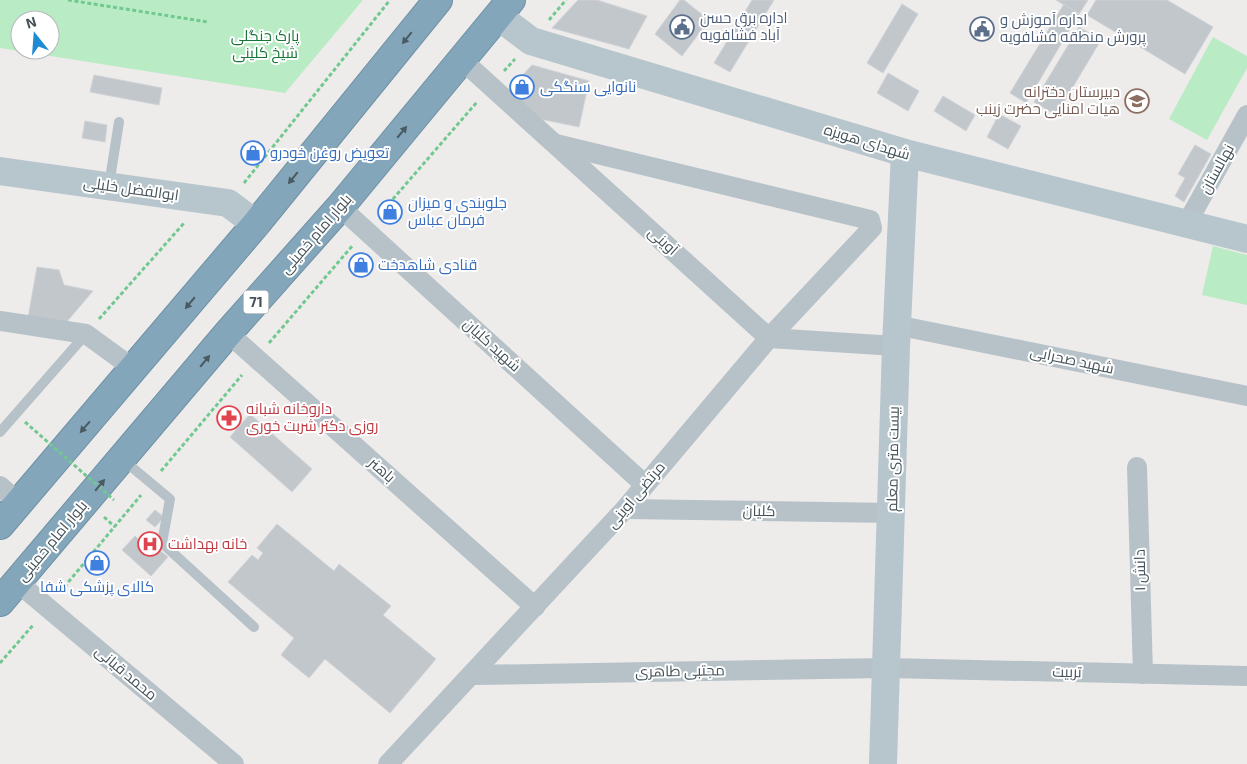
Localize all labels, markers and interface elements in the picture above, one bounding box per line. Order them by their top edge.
place label: اداره برق حسن آباد فشافویه [700,8,788,44]
north arrow [10,10,60,60]
place label: اداره آموزش و پرورش منطقه فشافویه [1000,10,1146,47]
text: N [24,12,38,32]
public building icon: اداره برق حسن آباد فشافویه [669,14,695,40]
public building icon: اداره آموزش و پرورش منطقه فشافویه [969,16,995,42]
park label: پارک جنگلی شیخ کلینی [231,26,299,64]
one-way arrow [401,31,412,44]
shop icon: نانوایی سنگکی [509,74,535,100]
place label: نانوایی سنگکی [540,77,636,97]
place label: دبیرستان دخترانه هیات امنایی حضرت زینب [976,82,1120,119]
school or university icon: دبیرستان دخترانه هیات امنایی حضرت زینب [1124,88,1150,114]
street label: شهدای هویزه [822,119,912,165]
one-way arrow [397,126,408,139]
shop icon: تعویض روغن خودرو [240,140,266,166]
street label: نهالستان [1195,140,1239,198]
place label: تعویض روغن خودرو [270,143,389,163]
one-way arrow [288,171,299,184]
street label: ابوالفضل خلیلی [82,172,180,206]
street label: بلوار امام خمینی [276,190,356,278]
place label: جلوبندی و میزان فرمان عباس [408,193,507,230]
shop icon: جلوبندی و میزان فرمان عباس [377,199,403,225]
street label: آوینی [644,222,682,260]
shop icon: قنادی شاهدخت [348,252,374,278]
place label: قنادی شاهدخت [378,255,477,275]
road number: 71 [244,290,268,314]
one-way arrow [184,296,195,309]
street label: شهید کلیان [459,314,525,376]
street label: شهید صحرایی [1028,341,1116,379]
one-way arrow [199,355,210,367]
place label: داروخانه شبانه روزی دکتر شربت خوری [246,399,378,436]
pharmacy icon: داروخانه شبانه روزی دکتر شربت خوری [216,405,242,431]
street label: بیست متری معلم [882,406,904,512]
one-way arrow [79,420,90,433]
street label: باهنر [364,452,400,486]
street label: مرتضی اوینی [602,457,670,533]
one-way arrow [94,479,105,492]
street label: بلوار امام خمینی [12,496,92,586]
street label: کلیان [742,501,776,521]
hospital icon: خانه بهداشت [137,531,163,557]
place label: خانه بهداشت [168,534,247,554]
street label: دانش ۱ [1130,549,1150,591]
shop icon: کالای پزشکی شفا [84,550,110,576]
place label: کالای پزشکی شفا [40,577,154,597]
street label: محمد قیانی [91,641,161,705]
street label: مجتبی طاهری [635,660,725,682]
street label: تربیت [1052,662,1082,681]

